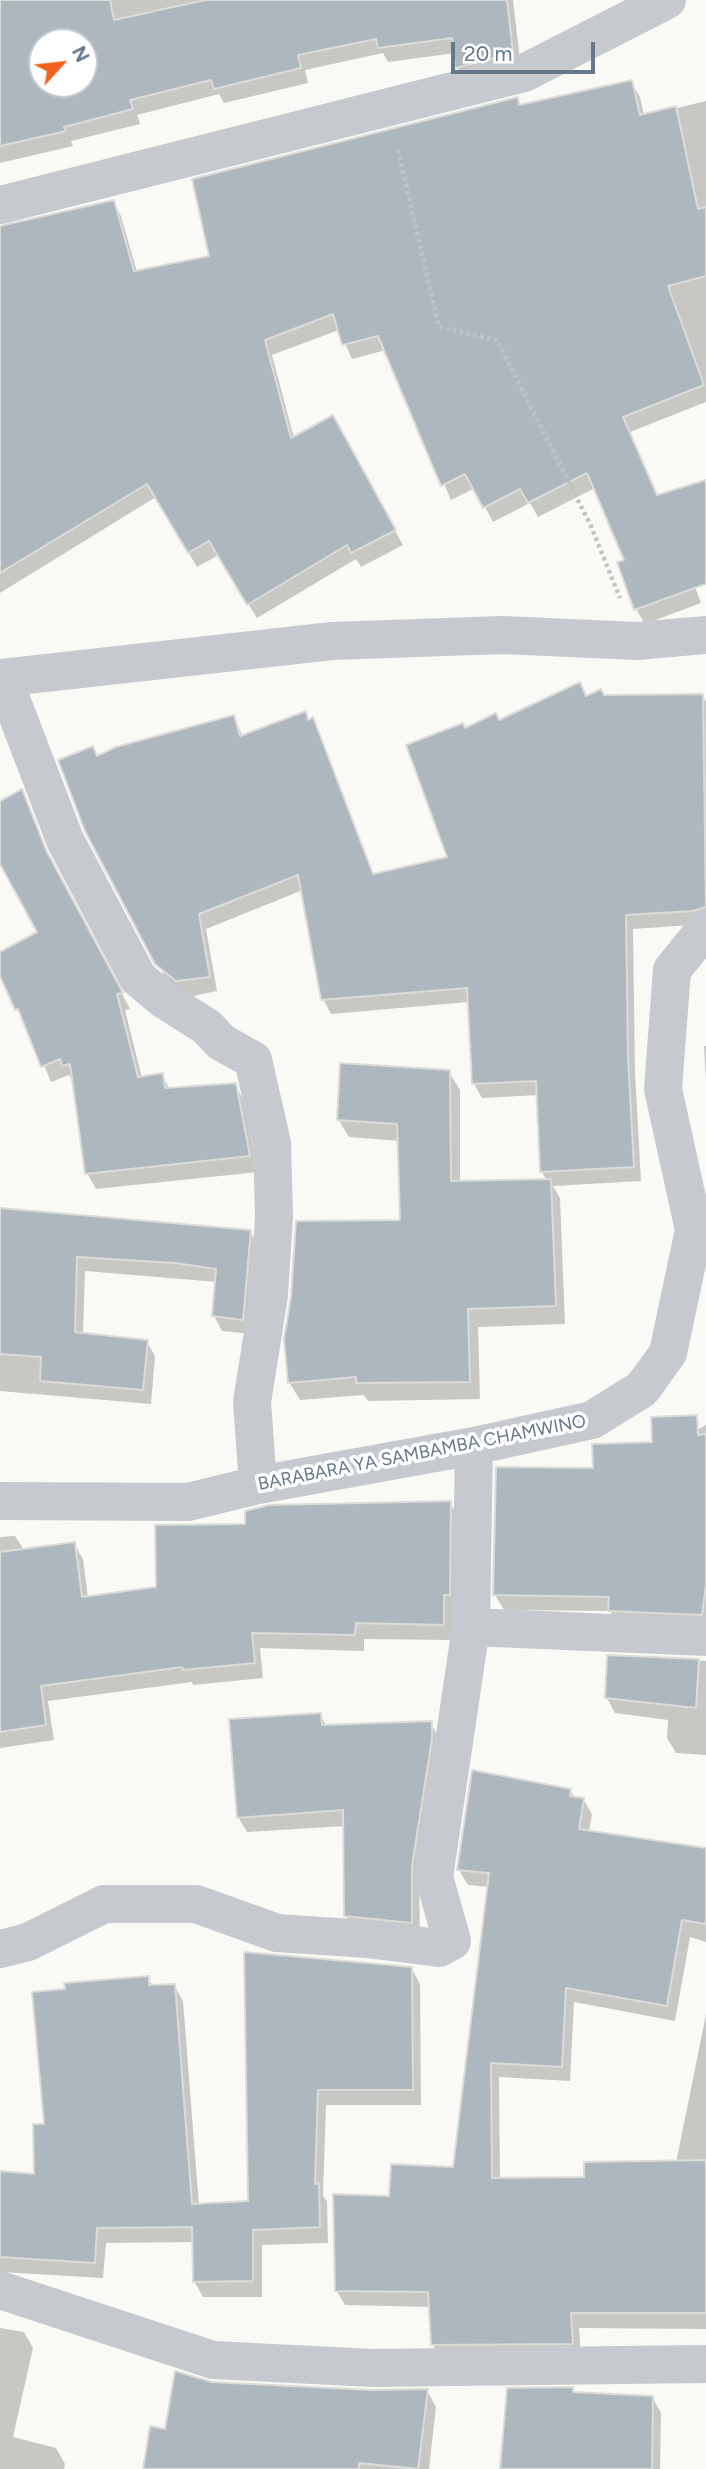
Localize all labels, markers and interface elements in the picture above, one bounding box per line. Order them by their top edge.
north arrow [28,28,98,98]
scale bar [454,28,598,72]
text: 20 m [464,41,512,66]
text: N [67,42,94,66]
street label: BARABARA YA SAMBAMBA CHAMWINO [256,1411,588,1495]

